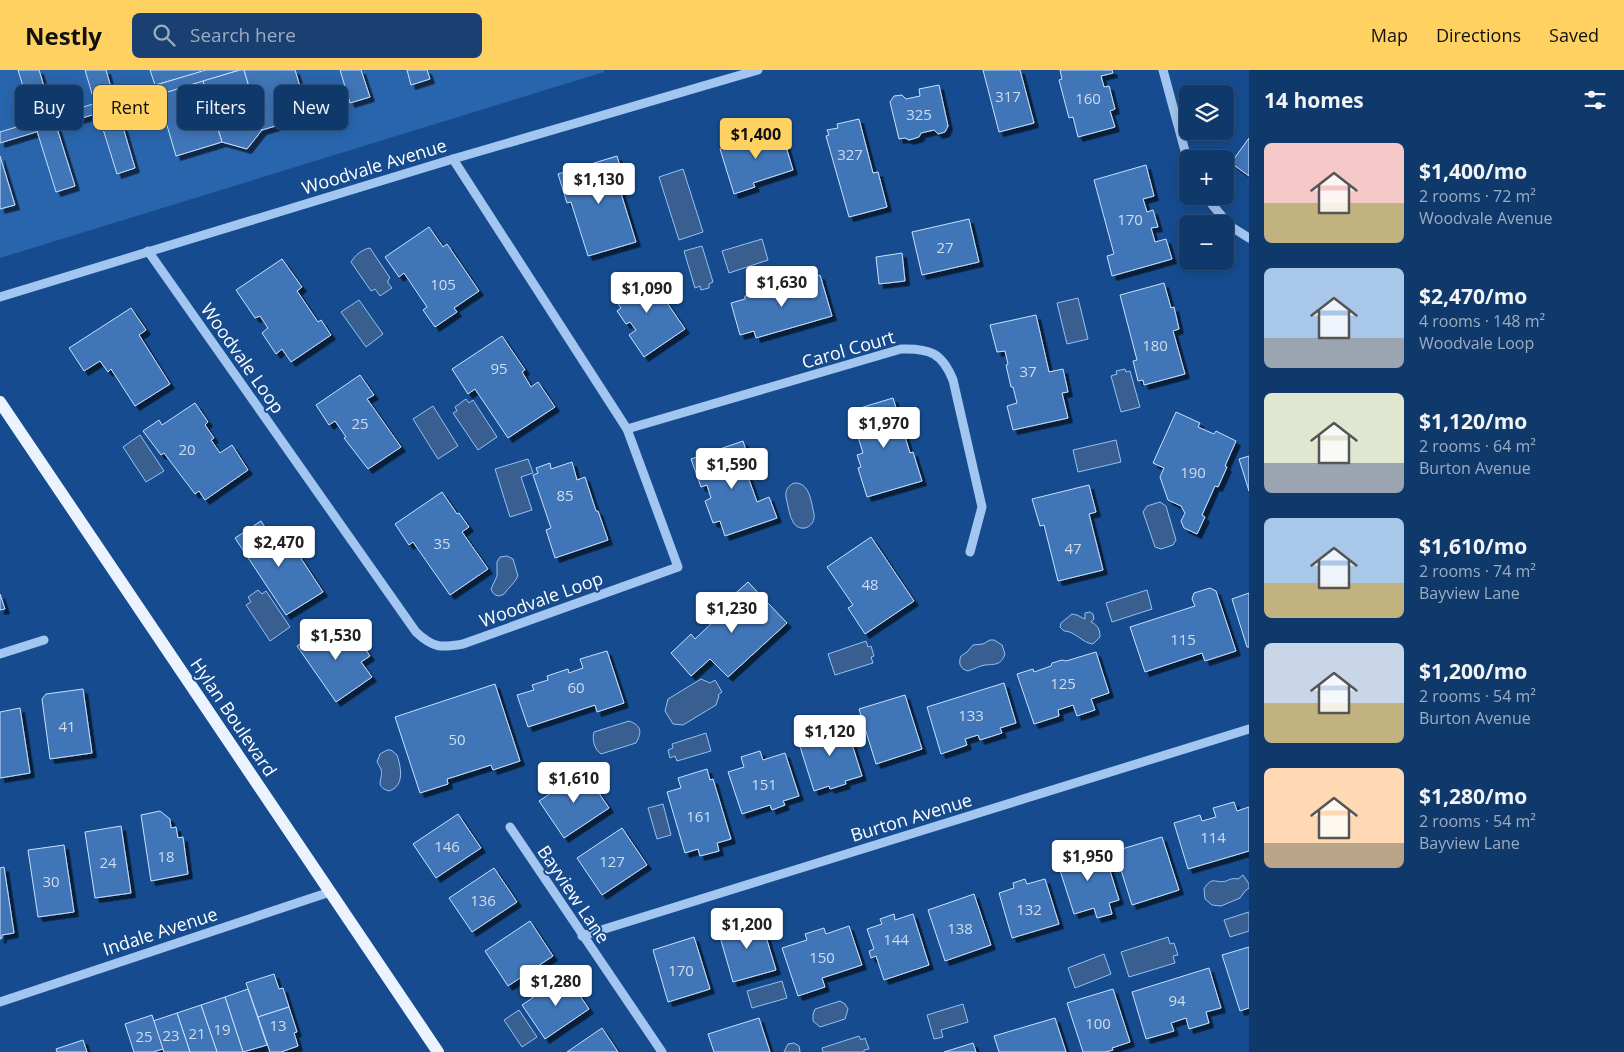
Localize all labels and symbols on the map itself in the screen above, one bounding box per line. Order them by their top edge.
house number: 317 [995,86,1021,106]
house number: 160 [1075,88,1101,108]
house number: 325 [906,104,932,124]
pin: $1,400 [715,118,797,160]
street label: Woodvale Avenue [299,133,449,199]
house number: 327 [837,144,863,164]
pin: $1,130 [558,162,640,205]
house number: 170 [1117,209,1143,229]
house number: 27 [936,237,954,257]
pin: $1,630 [741,266,823,308]
pin: $1,090 [606,272,688,314]
house number: 105 [430,274,456,294]
street label: Woodvale Loop [196,298,290,418]
street label: Carol Court [799,324,897,374]
house number: 180 [1142,335,1168,355]
house number: 95 [490,358,508,378]
house number: 37 [1019,361,1037,381]
pin: $1,970 [843,406,925,449]
house number: 25 [351,413,369,433]
house number: 20 [178,439,196,459]
pin: $1,590 [691,448,773,490]
house number: 190 [1180,462,1206,482]
house number: 85 [556,485,574,505]
pin: $2,470 [238,526,320,568]
house number: 35 [433,533,451,553]
house number: 47 [1064,538,1082,558]
street label: Woodvale Loop [476,566,606,632]
house number: 48 [861,574,879,594]
pin: $1,230 [691,592,773,634]
pin: $1,530 [295,618,377,661]
house number: 115 [1170,629,1196,649]
street label: Hylan Boulevard [185,653,283,781]
house number: 125 [1050,673,1076,693]
house number: 60 [567,677,585,697]
house number: 133 [958,705,984,725]
pin: $1,120 [789,714,871,757]
house number: 41 [58,716,76,736]
house number: 50 [448,729,466,749]
pin: $1,610 [533,762,615,804]
house number: 151 [751,774,777,794]
street label: Burton Avenue [847,787,975,847]
house number: 161 [686,806,712,826]
house number: 114 [1200,827,1226,847]
house number: 146 [434,836,460,856]
street label: Bayview Lane [532,840,616,948]
pin: $1,950 [1047,840,1129,882]
house number: 18 [157,846,175,866]
house number: 127 [599,851,625,871]
house number: 24 [99,852,117,872]
house number: 30 [42,871,60,891]
house number: 136 [470,890,496,910]
house number: 132 [1016,899,1042,919]
street label: Indale Avenue [100,901,220,961]
pin: $1,200 [706,908,788,950]
house number: 138 [947,918,973,938]
house number: 144 [883,929,909,949]
house number: 150 [809,947,835,967]
house number: 170 [668,960,694,980]
pin: $1,280 [515,964,597,1007]
house number: 94 [1168,990,1186,1010]
house number: 100 [1085,1013,1111,1033]
house number: 13 [269,1015,287,1035]
house number: 19 [213,1019,231,1039]
house number: 21 [188,1023,206,1043]
house number: 23 [162,1025,180,1045]
house number: 25 [135,1026,153,1046]

